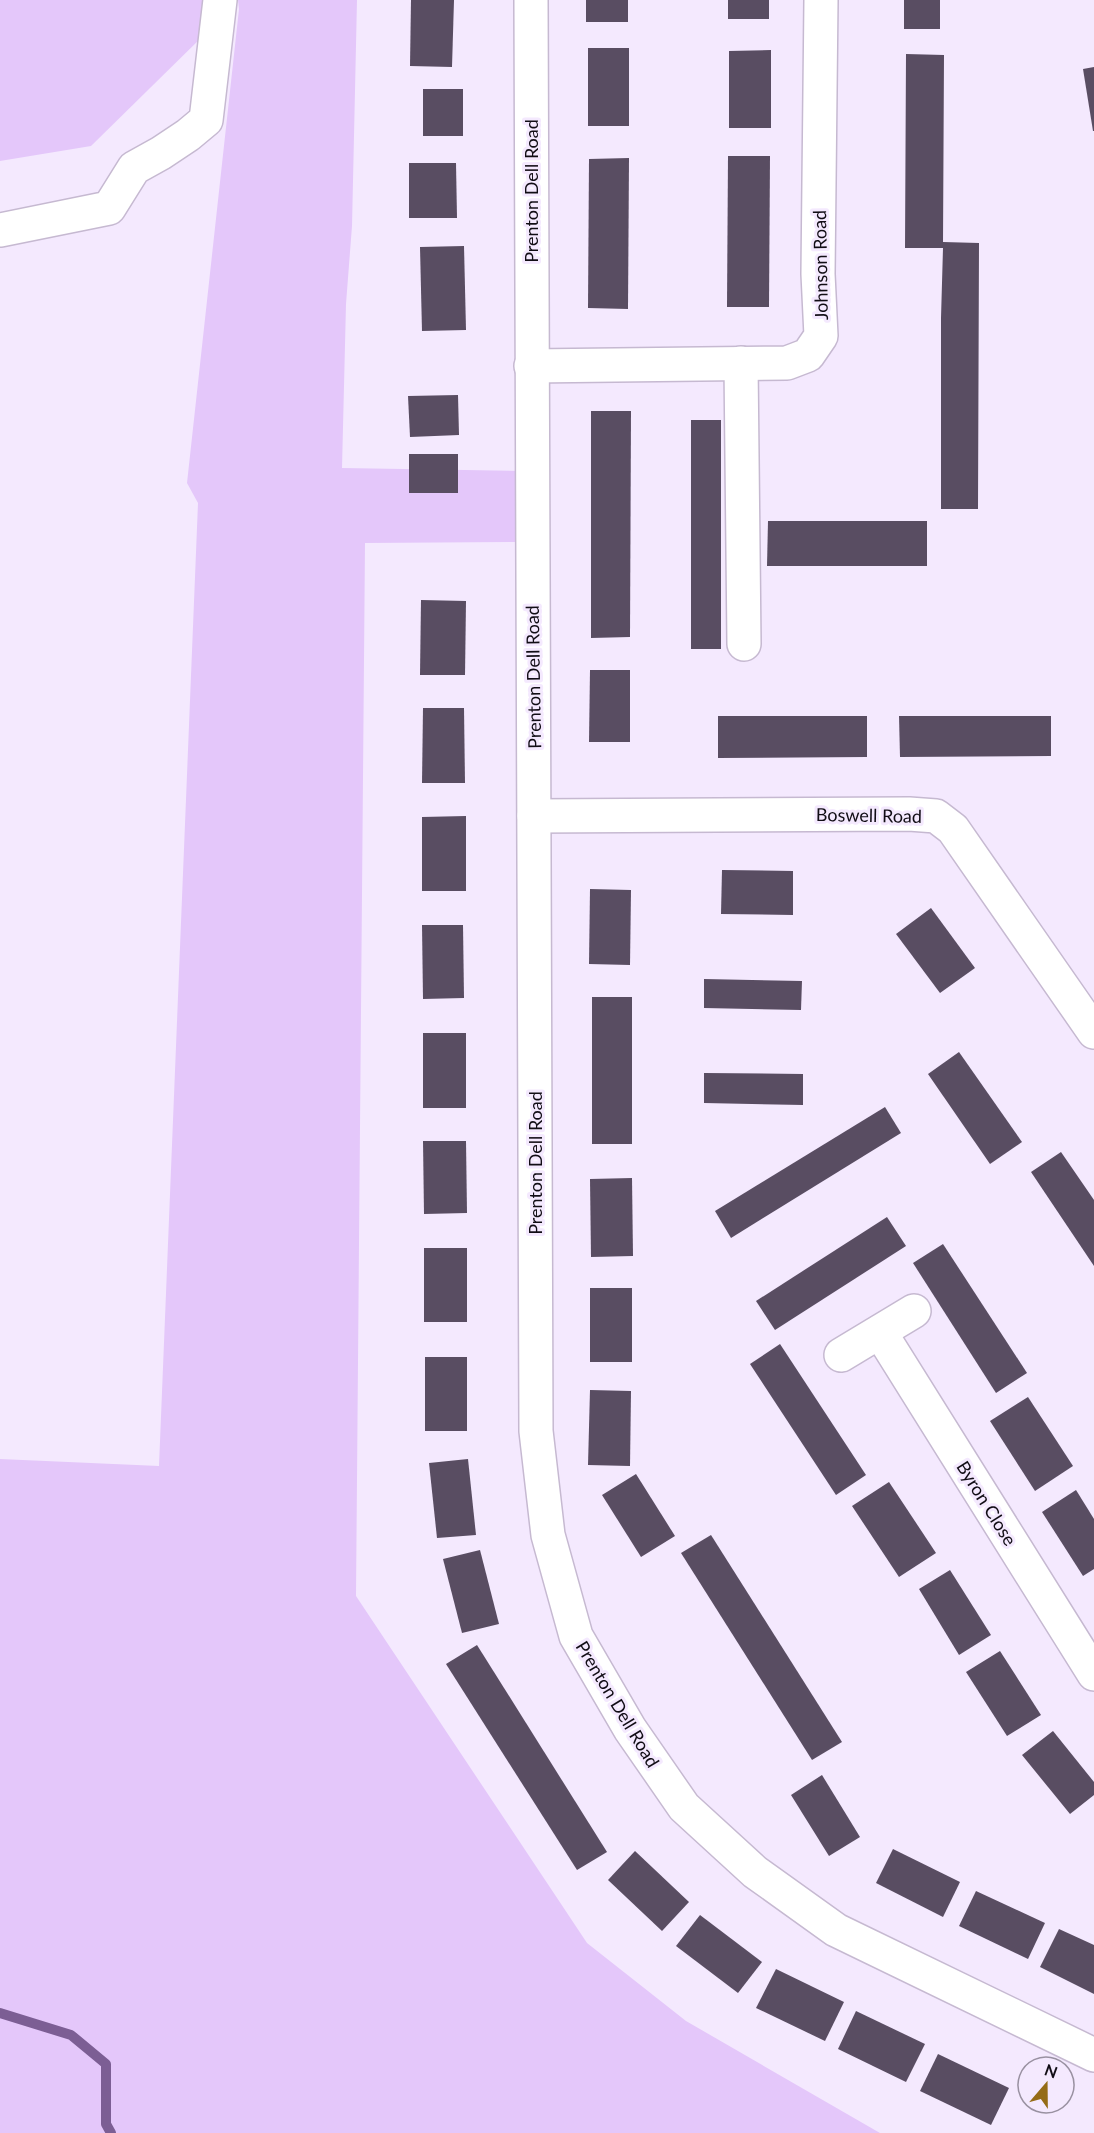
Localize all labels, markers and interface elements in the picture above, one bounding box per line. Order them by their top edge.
street label: Prenton Dell Road [520,119,542,263]
street label: Johnson Road [808,210,832,320]
street label: Prenton Dell Road [521,605,545,749]
street label: Boswell Road [816,803,922,827]
street label: Prenton Dell Road [524,1091,546,1235]
street label: Byron Close [952,1457,1022,1549]
street label: Prenton Dell Road [572,1637,664,1771]
north arrow [1016,2055,1076,2115]
text: N [1042,2059,1060,2081]

